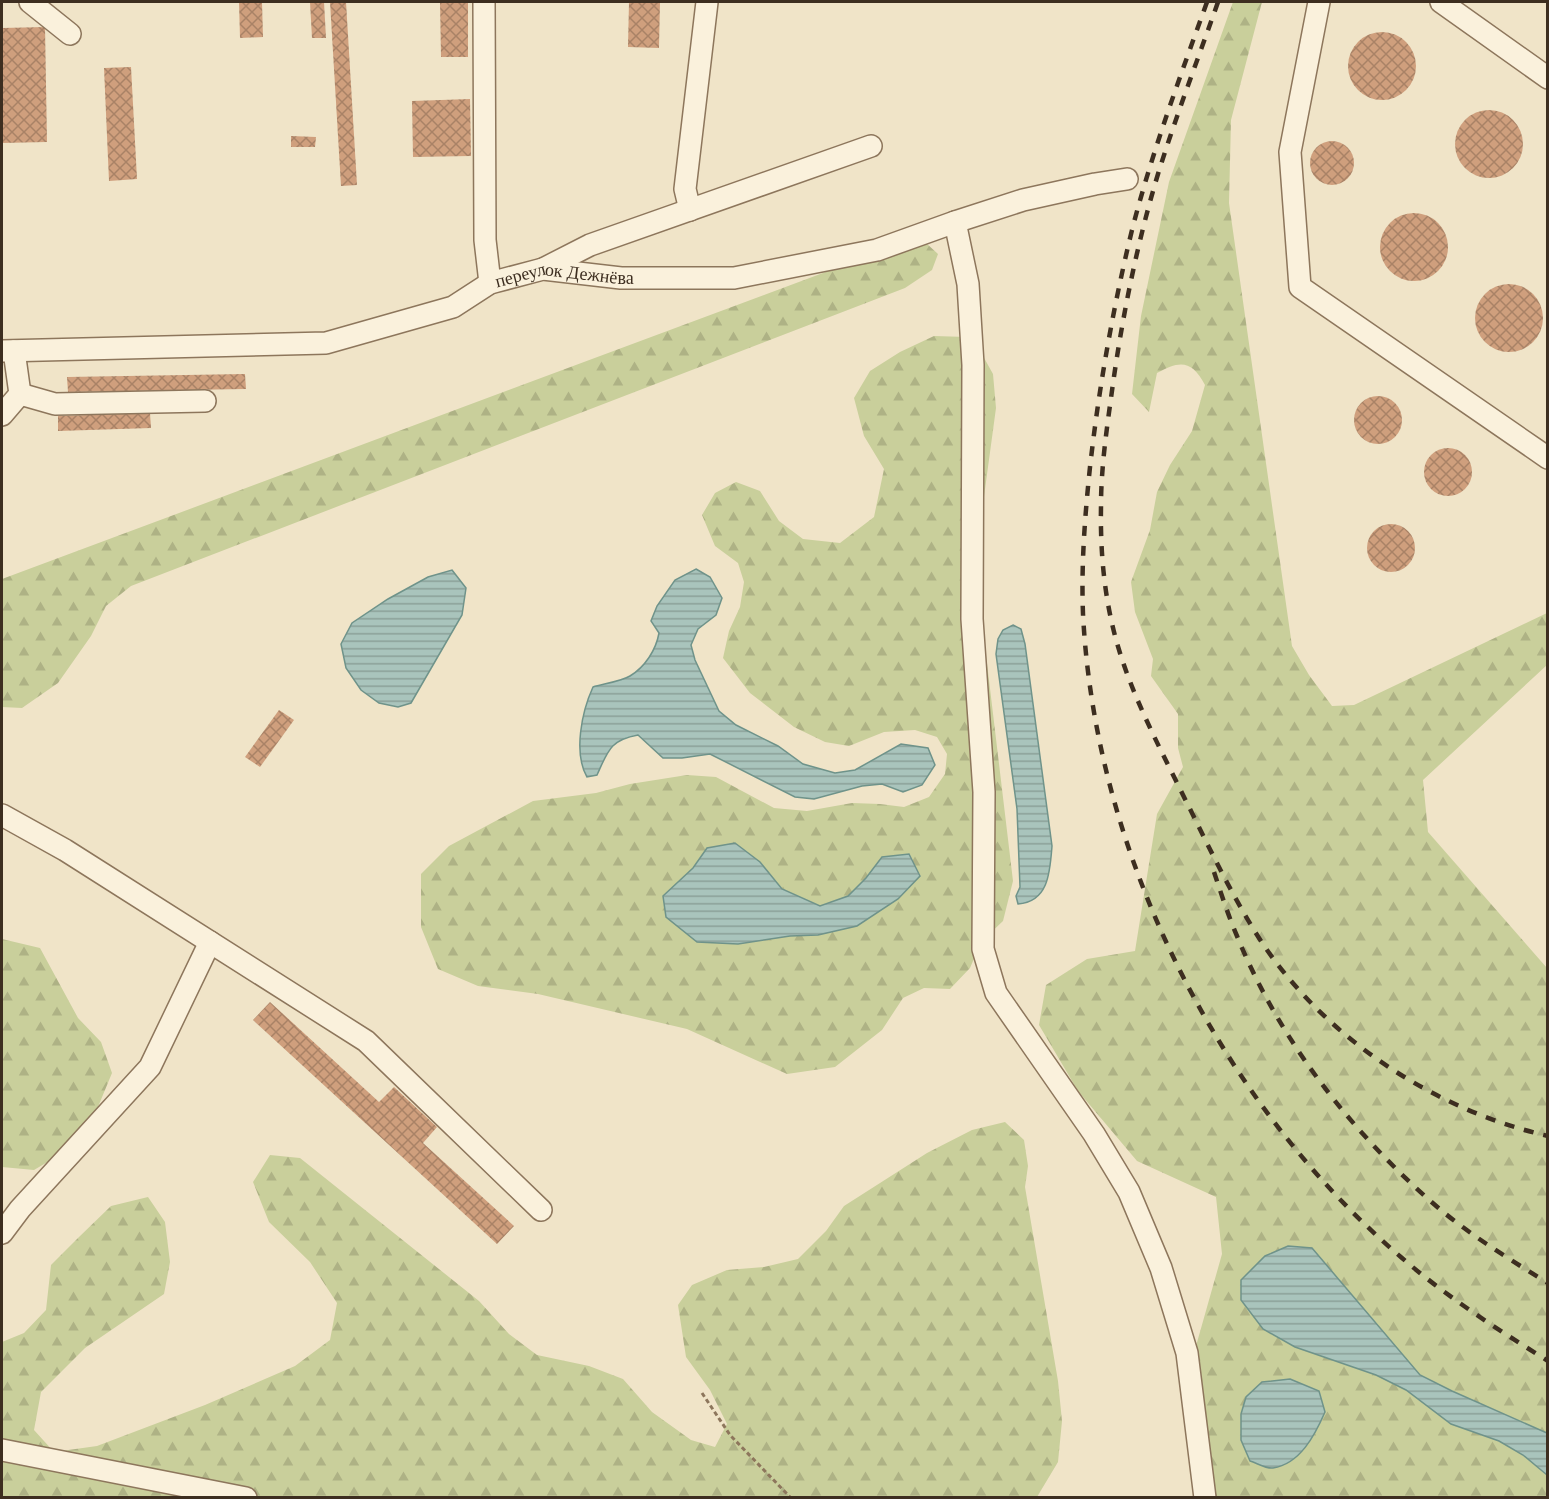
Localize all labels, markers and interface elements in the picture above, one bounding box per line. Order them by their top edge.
street label: переулок Дежнёва [493,259,634,291]

